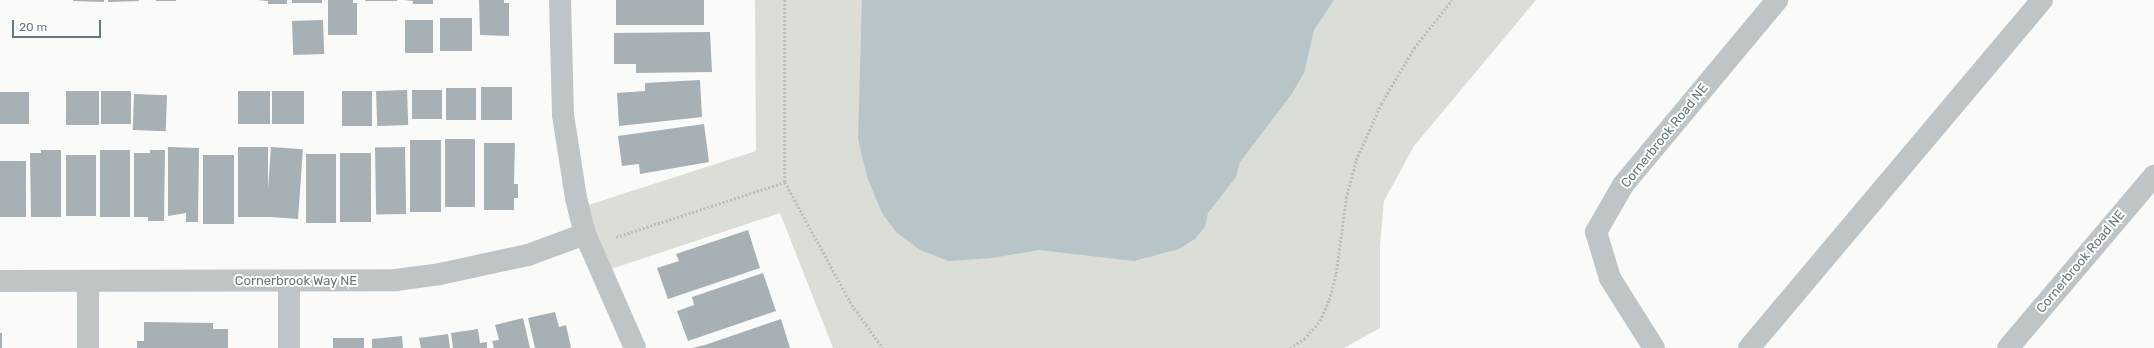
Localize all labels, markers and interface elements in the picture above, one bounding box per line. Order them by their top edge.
scale bar [14,12,103,38]
text: 20 m [19,20,47,34]
street label: Cornerbrook Road NE [1618,81,1712,191]
street label: Cornerbrook Road NE [2033,207,2129,317]
street label: Cornerbrook Way NE [235,273,357,289]

